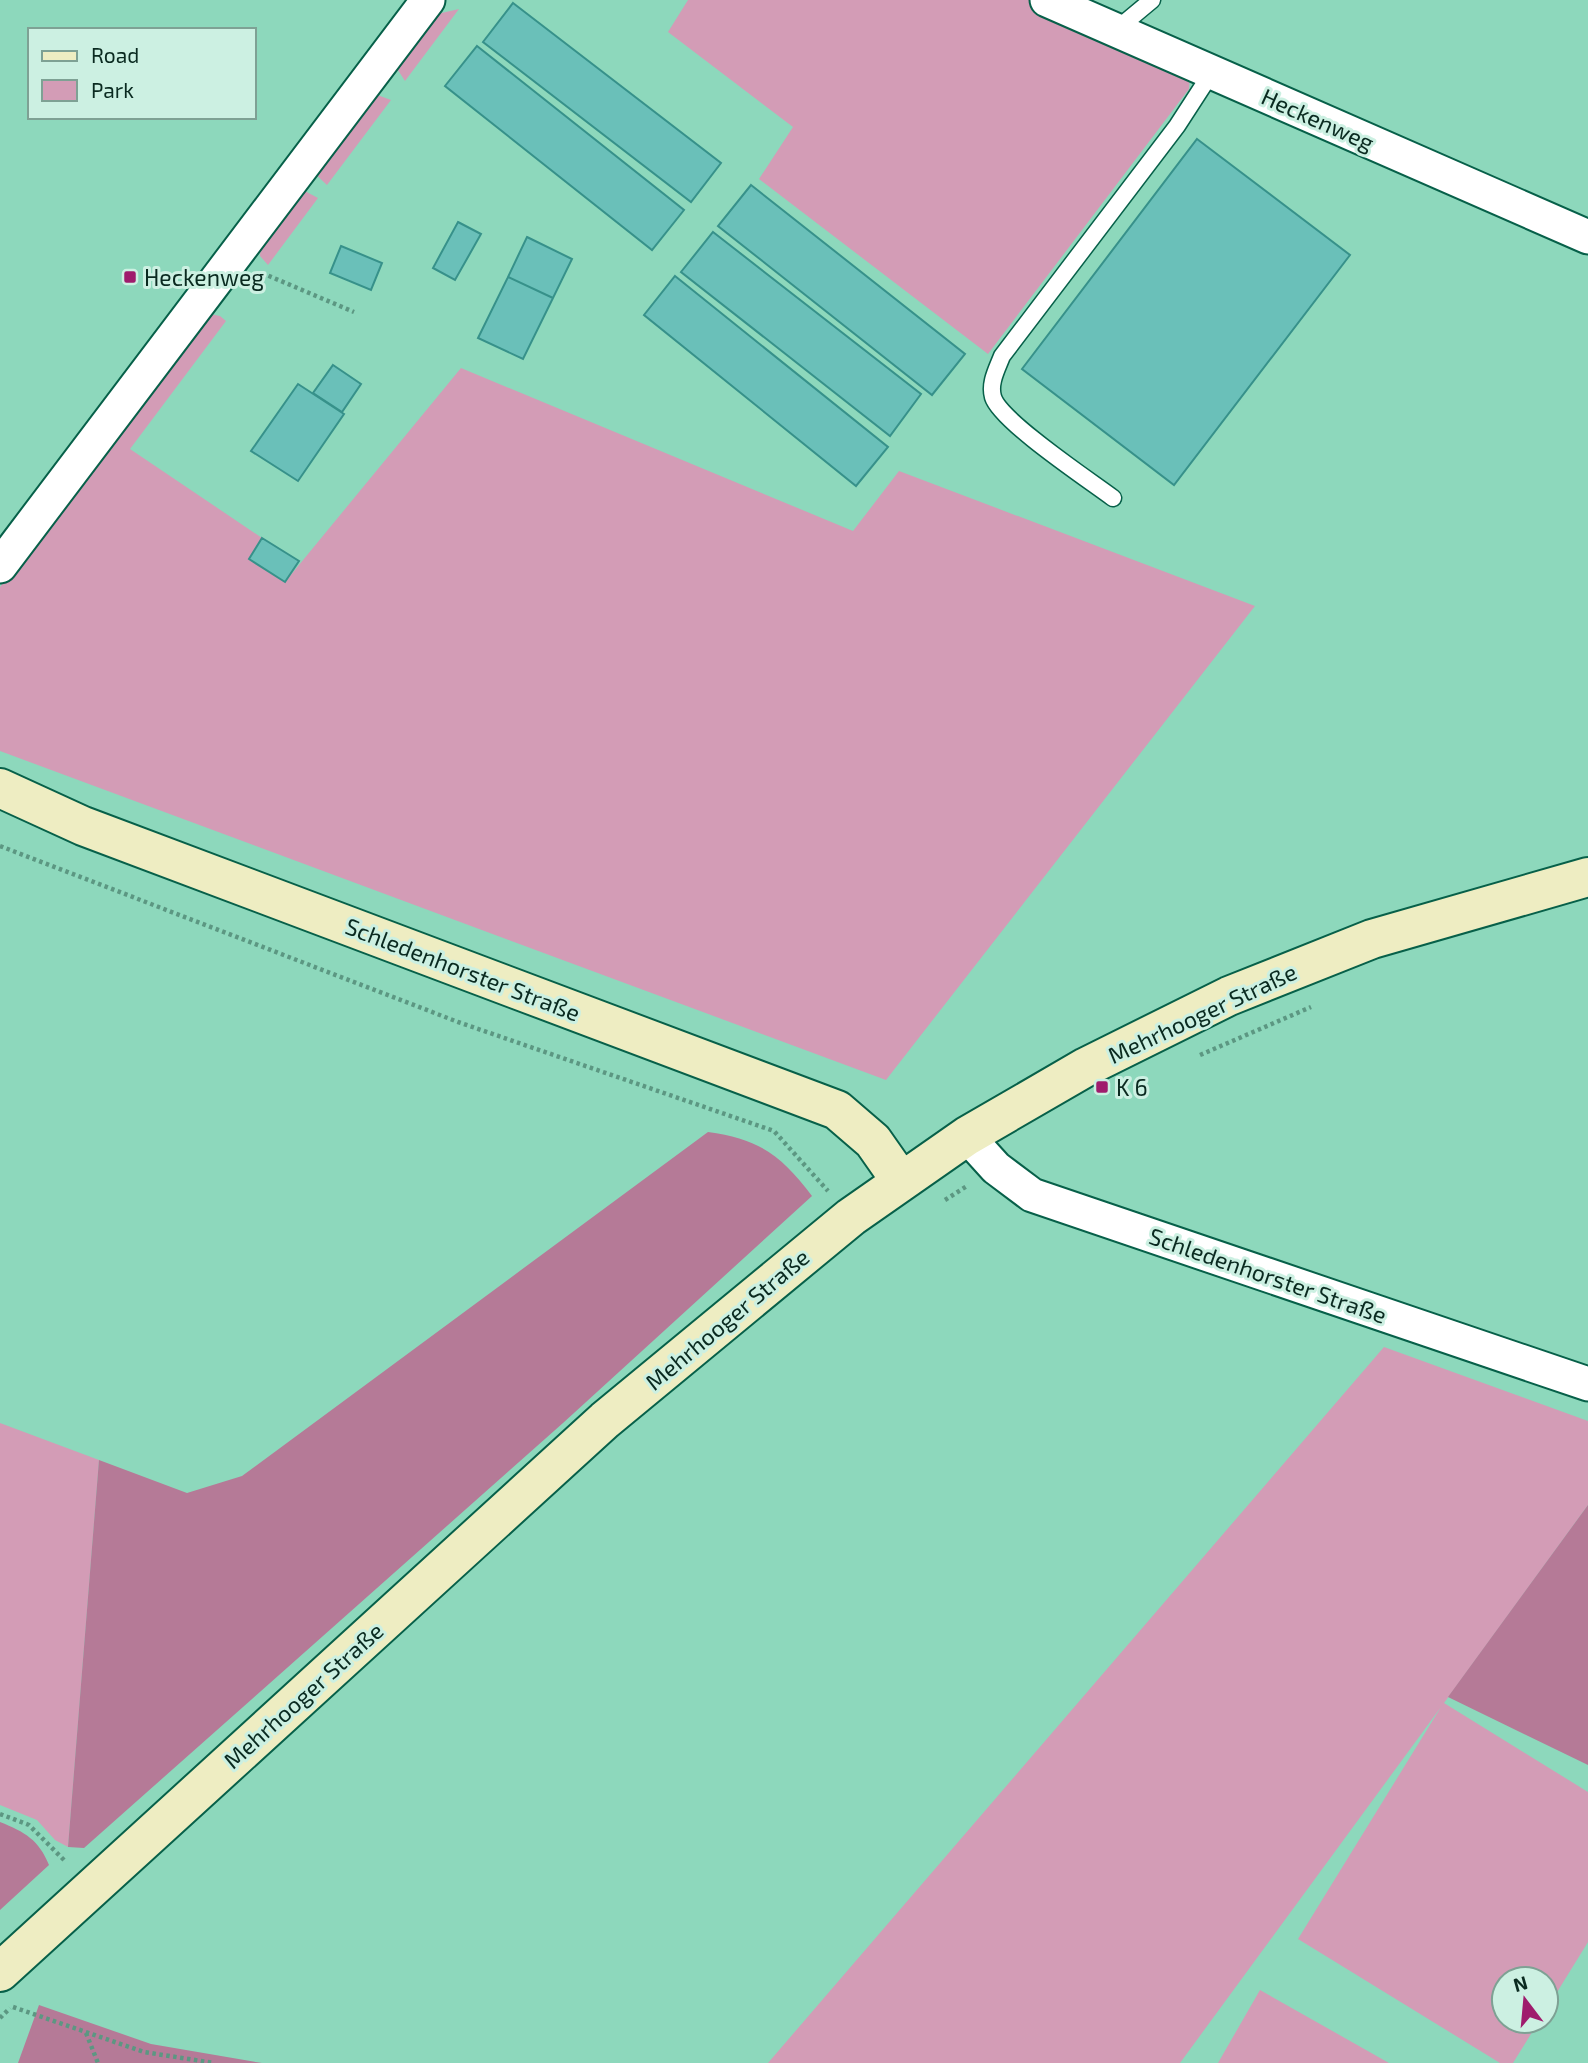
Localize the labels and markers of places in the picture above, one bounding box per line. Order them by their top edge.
place label: Heckenweg [144,263,264,291]
marker: Heckenweg [122,269,138,285]
place label: K 6 [1116,1073,1148,1101]
marker: K 6 [1094,1079,1110,1095]

